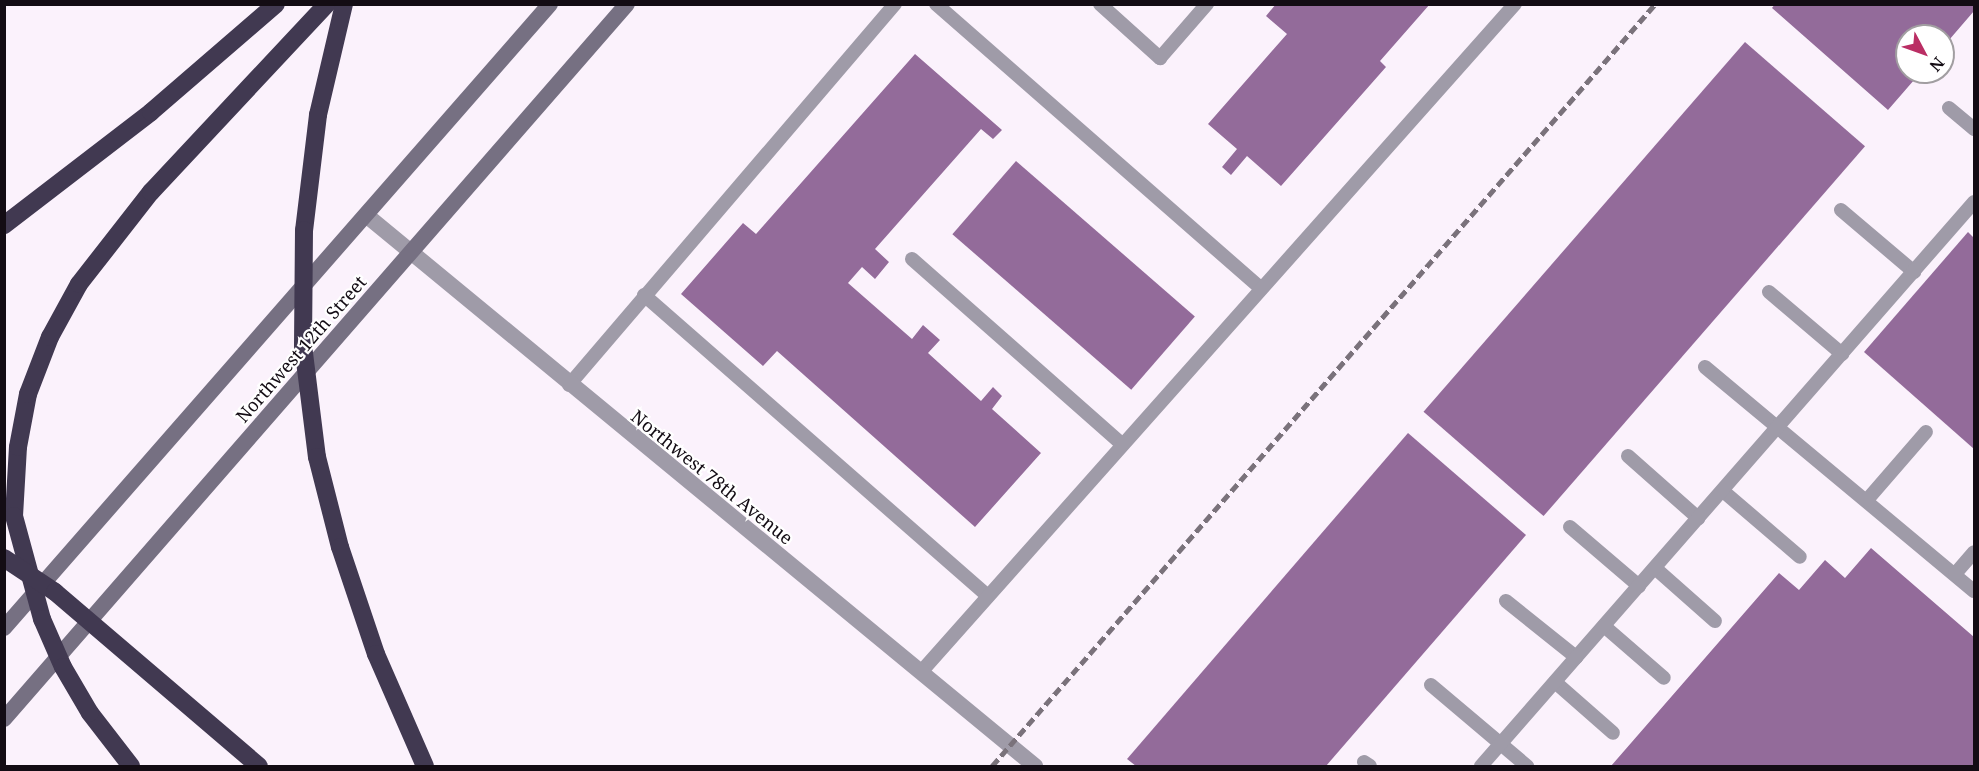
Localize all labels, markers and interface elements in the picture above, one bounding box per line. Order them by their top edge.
north arrow [1895,24,1955,84]
text: N [1925,53,1950,76]
street label: Northwest 12th Street [231,271,371,427]
street label: Northwest 78th Avenue [627,405,797,549]

